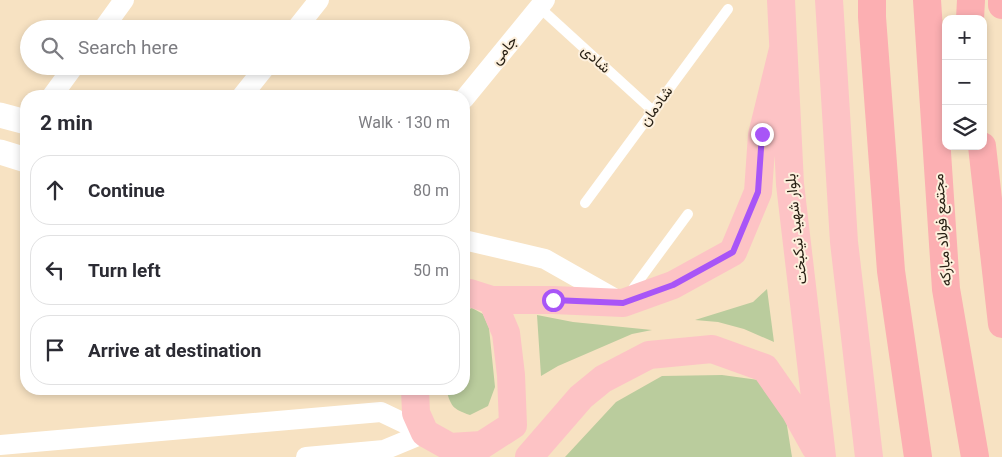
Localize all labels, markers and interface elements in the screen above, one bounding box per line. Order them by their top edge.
map controls [942,15,987,150]
button: + [942,15,987,60]
search box [20,20,470,75]
street label: جامی [487,32,522,69]
icon: search [38,34,66,62]
text: Search here [78,36,178,59]
street label: شادی [577,41,615,78]
button: − [942,60,987,105]
street label: شادمان [635,82,677,129]
button: layers [942,105,987,150]
text: 2 min [40,111,93,135]
text: Walk · 130 m [358,113,450,132]
route end [751,123,774,146]
street label: بلوار شهید نیکبخت [781,173,811,285]
street label: مجتمع فولاد مبارکه [929,173,957,287]
icon: ahead [41,176,69,204]
text: Continue [88,179,165,202]
text: 80 m [413,181,449,200]
icon: left [41,256,69,284]
text: Turn left [88,259,161,282]
text: 50 m [413,261,449,280]
route start [542,289,565,312]
icon: arrive [41,336,69,364]
text: Arrive at destination [88,339,261,362]

